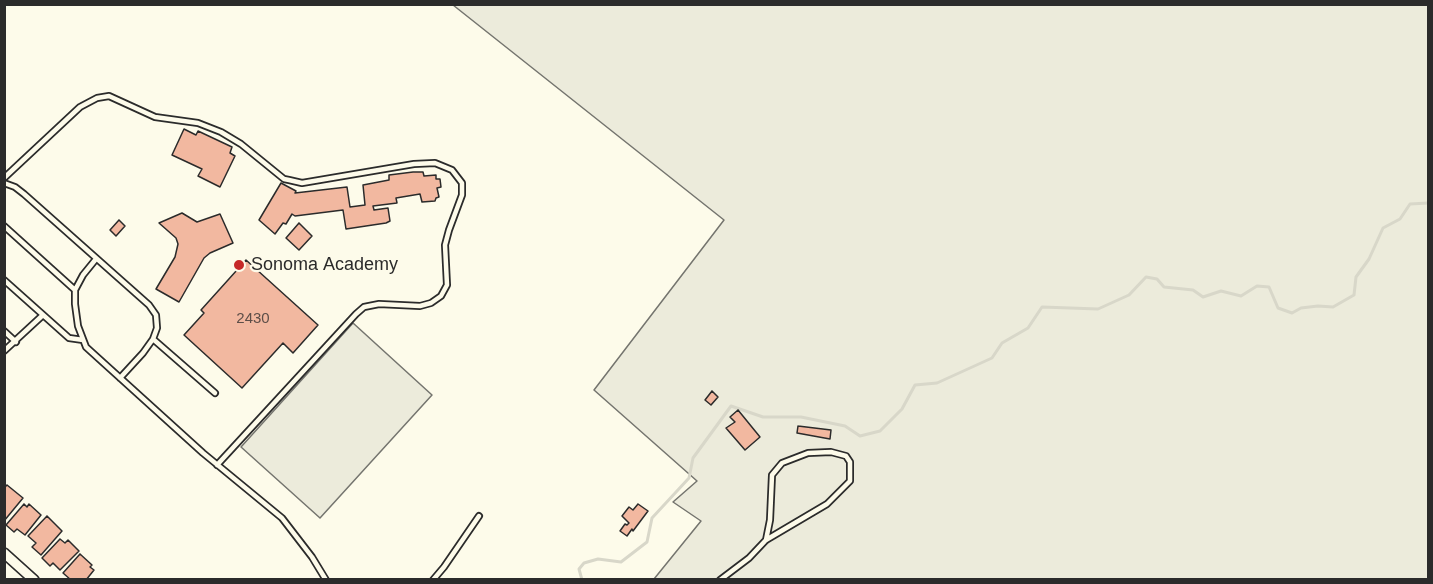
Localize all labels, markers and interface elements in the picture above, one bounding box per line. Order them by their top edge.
place label: Sonoma Academy [251,254,398,276]
marker: Sonoma Academy [232,258,246,272]
house number: 2430 [236,310,270,328]

